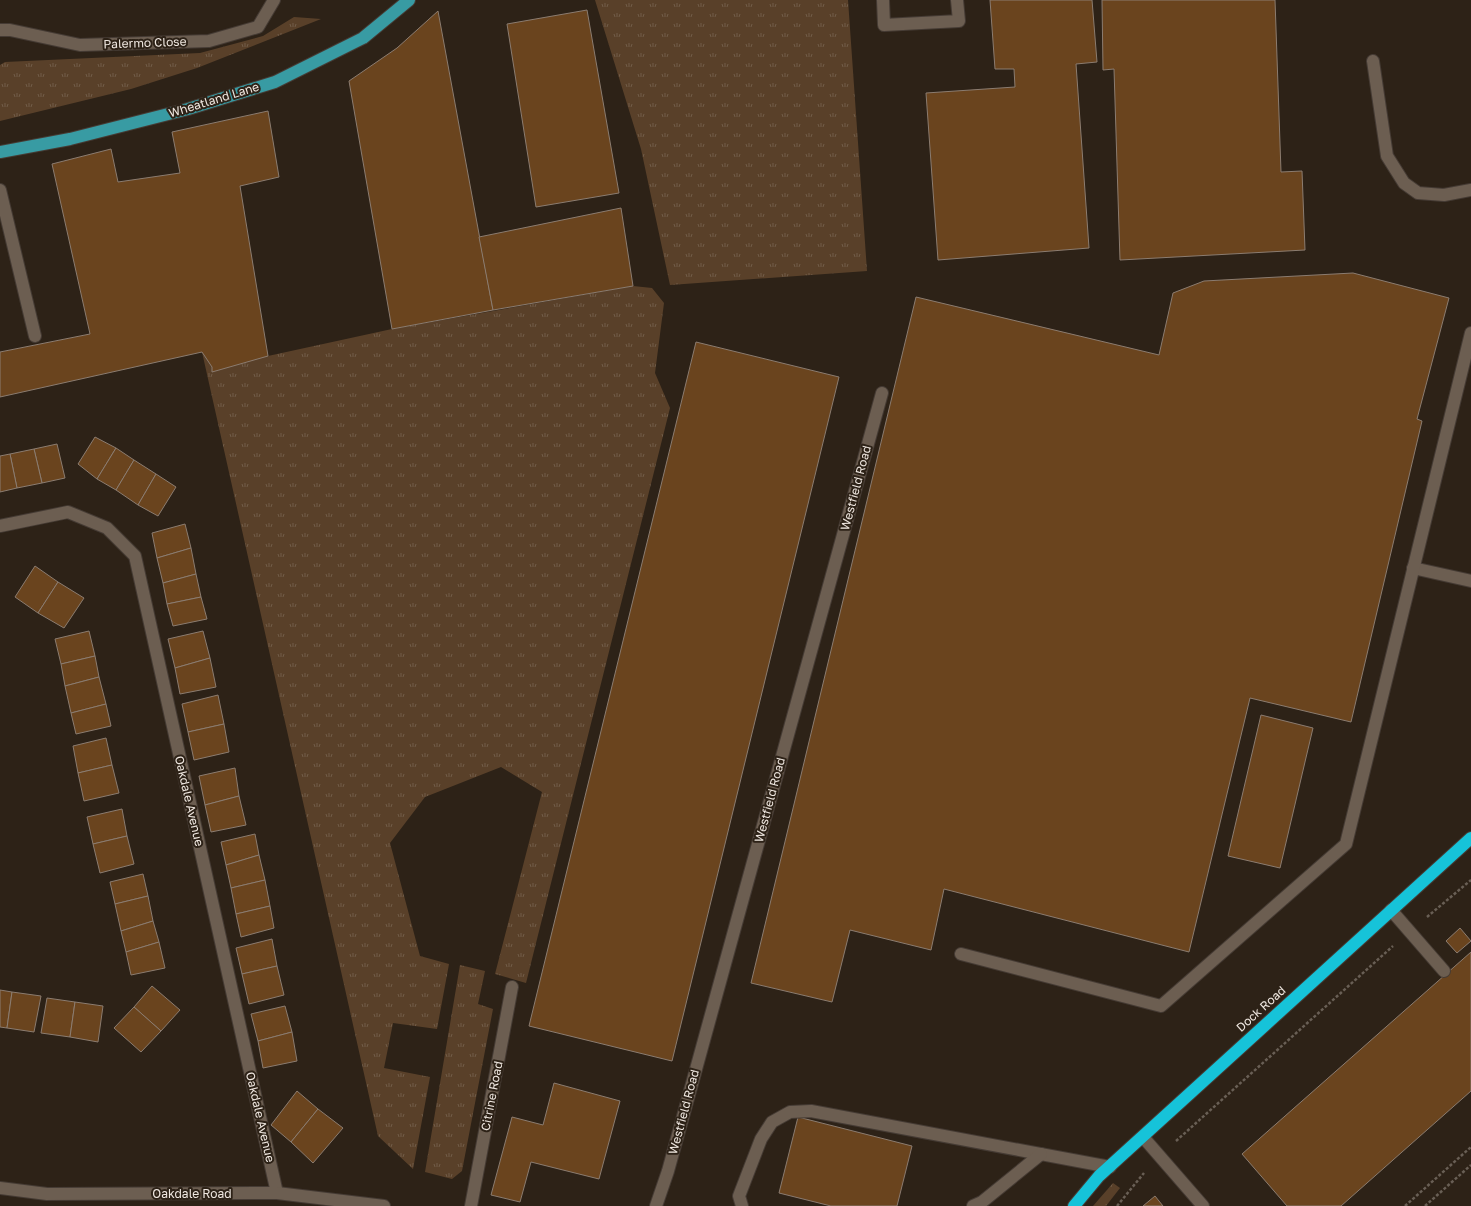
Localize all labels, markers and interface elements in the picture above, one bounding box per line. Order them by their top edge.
street label: Palermo Close [103,34,187,51]
street label: Wheatland Lane [167,79,261,120]
street label: Westfield Road [837,444,874,532]
street label: Oakdale Avenue [172,754,207,848]
street label: Westfield Road [751,756,788,844]
street label: Dock Road [1233,983,1288,1035]
street label: Citrine Road [477,1060,506,1132]
street label: Westfield Road [665,1068,702,1156]
street label: Oakdale Avenue [243,1070,278,1164]
street label: Oakdale Road [152,1186,232,1201]

